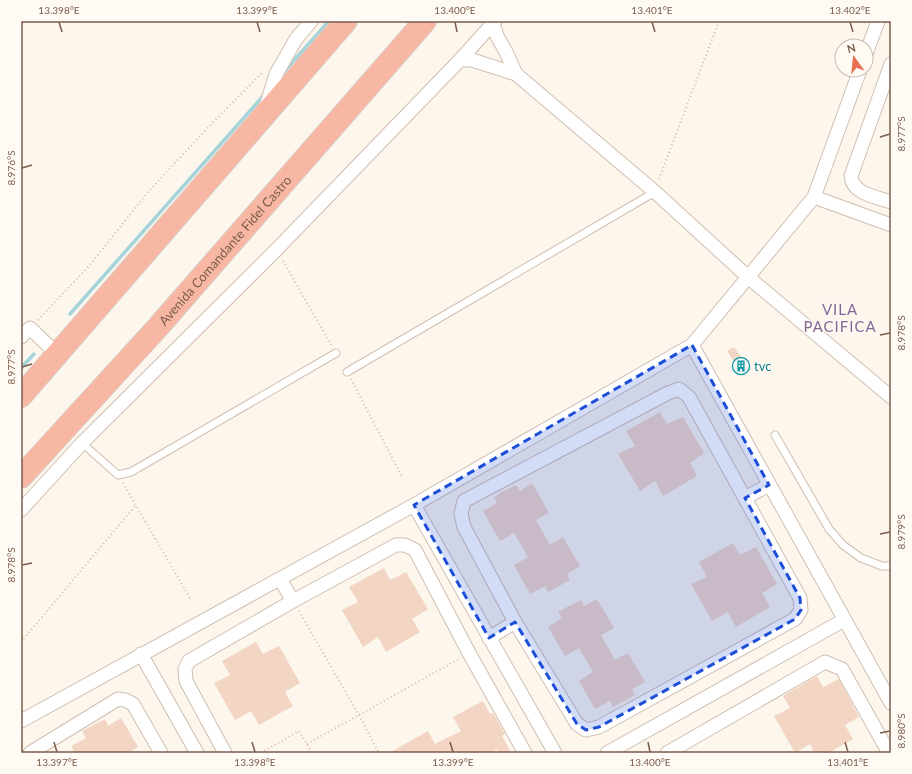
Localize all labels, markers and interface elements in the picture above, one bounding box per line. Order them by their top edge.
text: 13.398°E [38,4,80,16]
text: 13.399°E [236,4,278,16]
text: 13.400°E [434,4,476,16]
text: 13.401°E [631,4,673,16]
text: 13.402°E [829,4,871,16]
north arrow [834,38,874,78]
text: N [846,40,857,55]
text: 8.977°S [895,116,907,152]
text: 8.976°S [5,150,17,186]
street label: Avenida Comandante Fidel Castro [155,172,295,328]
district label: VILA PACIFICA [803,300,877,335]
text: 8.978°S [895,315,907,351]
text: 8.977°S [5,349,17,385]
building icon: tvc [731,356,751,376]
place label: tvc [754,358,771,374]
text: 8.979°S [895,514,907,550]
text: 8.978°S [5,547,17,583]
text: 8.980°S [895,713,907,749]
text: 13.397°E [36,756,78,768]
text: 13.398°E [234,756,276,768]
text: 13.399°E [432,756,474,768]
text: 13.400°E [629,756,671,768]
text: 13.401°E [827,756,869,768]

